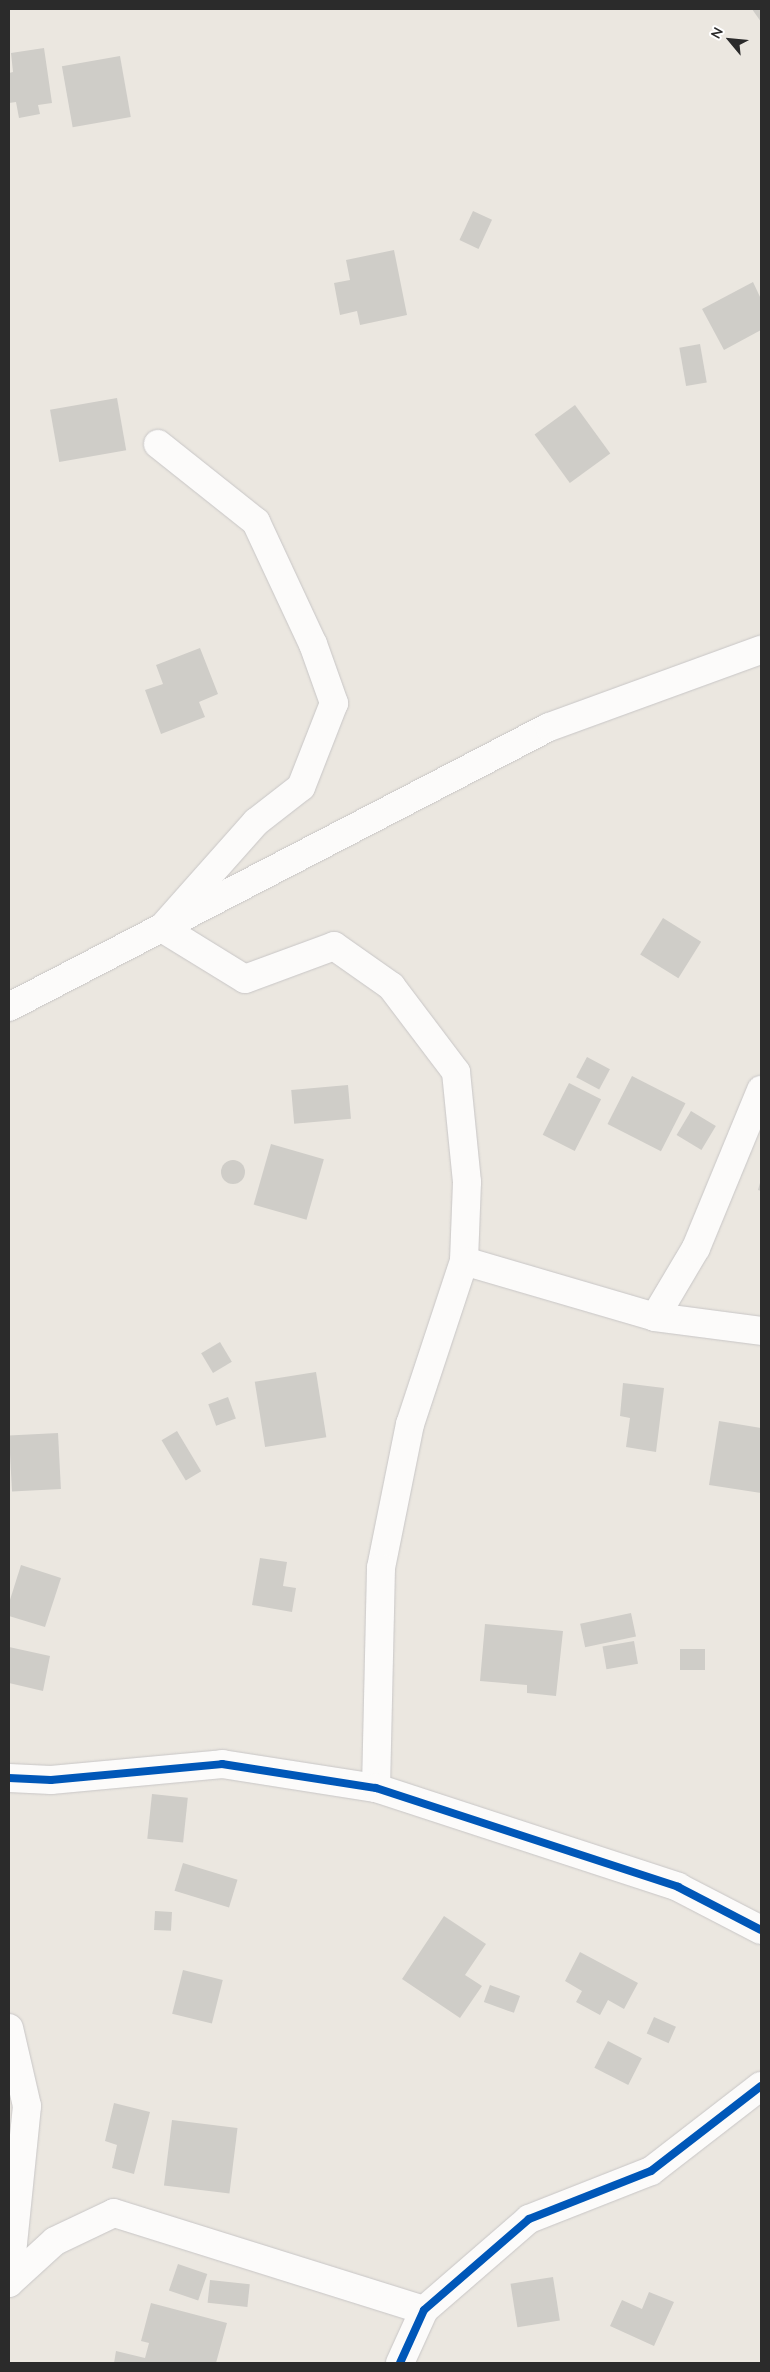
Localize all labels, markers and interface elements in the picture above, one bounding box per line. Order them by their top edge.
north arrow [705,15,755,65]
text: N [706,24,727,42]

